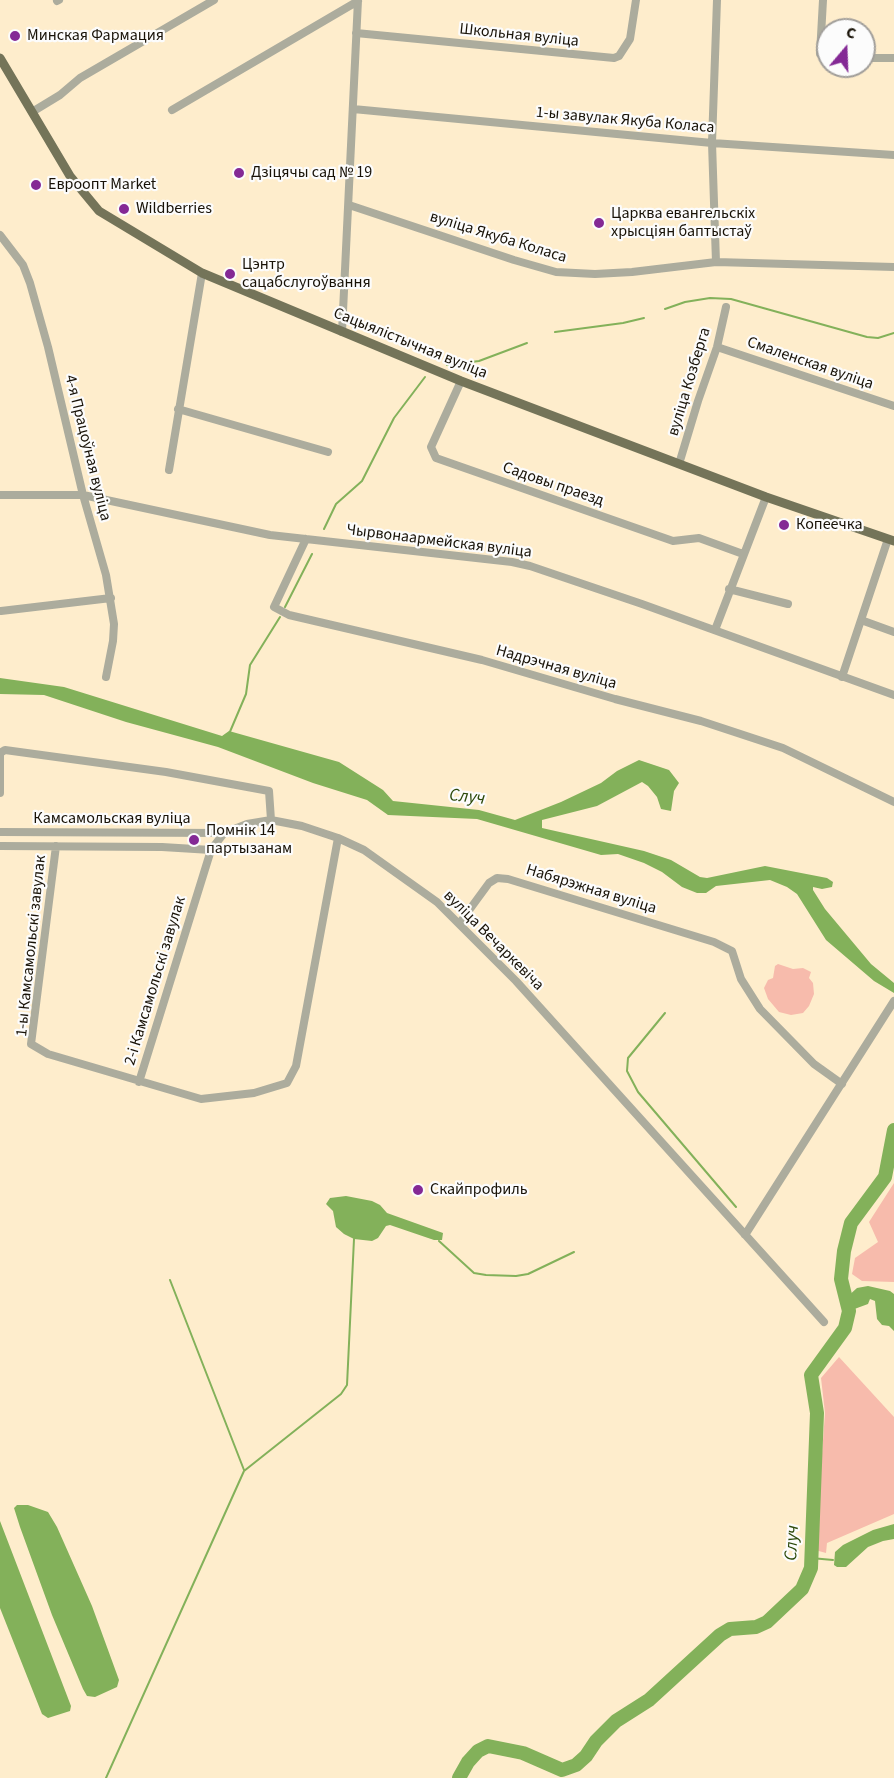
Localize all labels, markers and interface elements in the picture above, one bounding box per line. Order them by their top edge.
north arrow [816,18,876,78]
street label: Школьная вуліца [458,20,580,52]
text: С [843,21,859,45]
place label: Минская Фармация [27,26,164,46]
marker: Минская Фармация [8,29,22,43]
street label: 1-ы завулак Якуба Коласа [535,104,715,138]
place label: Дзіцячы сад № 19 [251,163,372,183]
marker: Дзіцячы сад № 19 [232,166,246,180]
place label: Евроопт Market [48,175,156,195]
marker: Евроопт Market [29,178,43,192]
place label: Wildberries [136,199,212,219]
marker: Wildberries [117,202,131,216]
place label: Царква евангельскіх хрысціян баптыстаў [611,204,755,242]
street label: вуліца Якуба Коласа [427,208,569,268]
marker: Царква евангельскіх хрысціян баптыстаў [592,216,606,230]
place label: Цэнтр сацабслугоўвання [242,255,371,293]
marker: Цэнтр сацабслугоўвання [223,267,237,281]
street label: Сацыялістычная вуліца [330,304,490,384]
street label: вуліца Козберга [664,325,716,439]
street label: Смаленская вуліца [744,333,876,395]
street label: 4-я Працоўная вуліца [60,373,114,523]
street label: Садовы праезд [500,459,606,511]
place label: Копеечка [796,515,863,535]
marker: Копеечка [777,518,791,532]
street label: Чырвонаармейская вуліца [345,521,533,563]
street label: Надрэчная вуліца [493,642,619,694]
water label: Случ [448,785,486,811]
street label: Камсамольская вуліца [33,809,191,829]
place label: Помнік 14 партызанам [206,821,292,859]
marker: Помнік 14 партызанам [187,833,201,847]
street label: 1-ы Камсамольскі завулак [13,854,51,1038]
street label: Набярэжная вуліца [523,861,659,919]
street label: вуліца Вечаркевіча [439,887,547,995]
street label: 2-і Камсамольскі завулак [121,894,191,1068]
place label: Скайпрофиль [430,1180,528,1200]
marker: Скайпрофиль [411,1183,425,1197]
water label: Случ [781,1525,805,1561]

